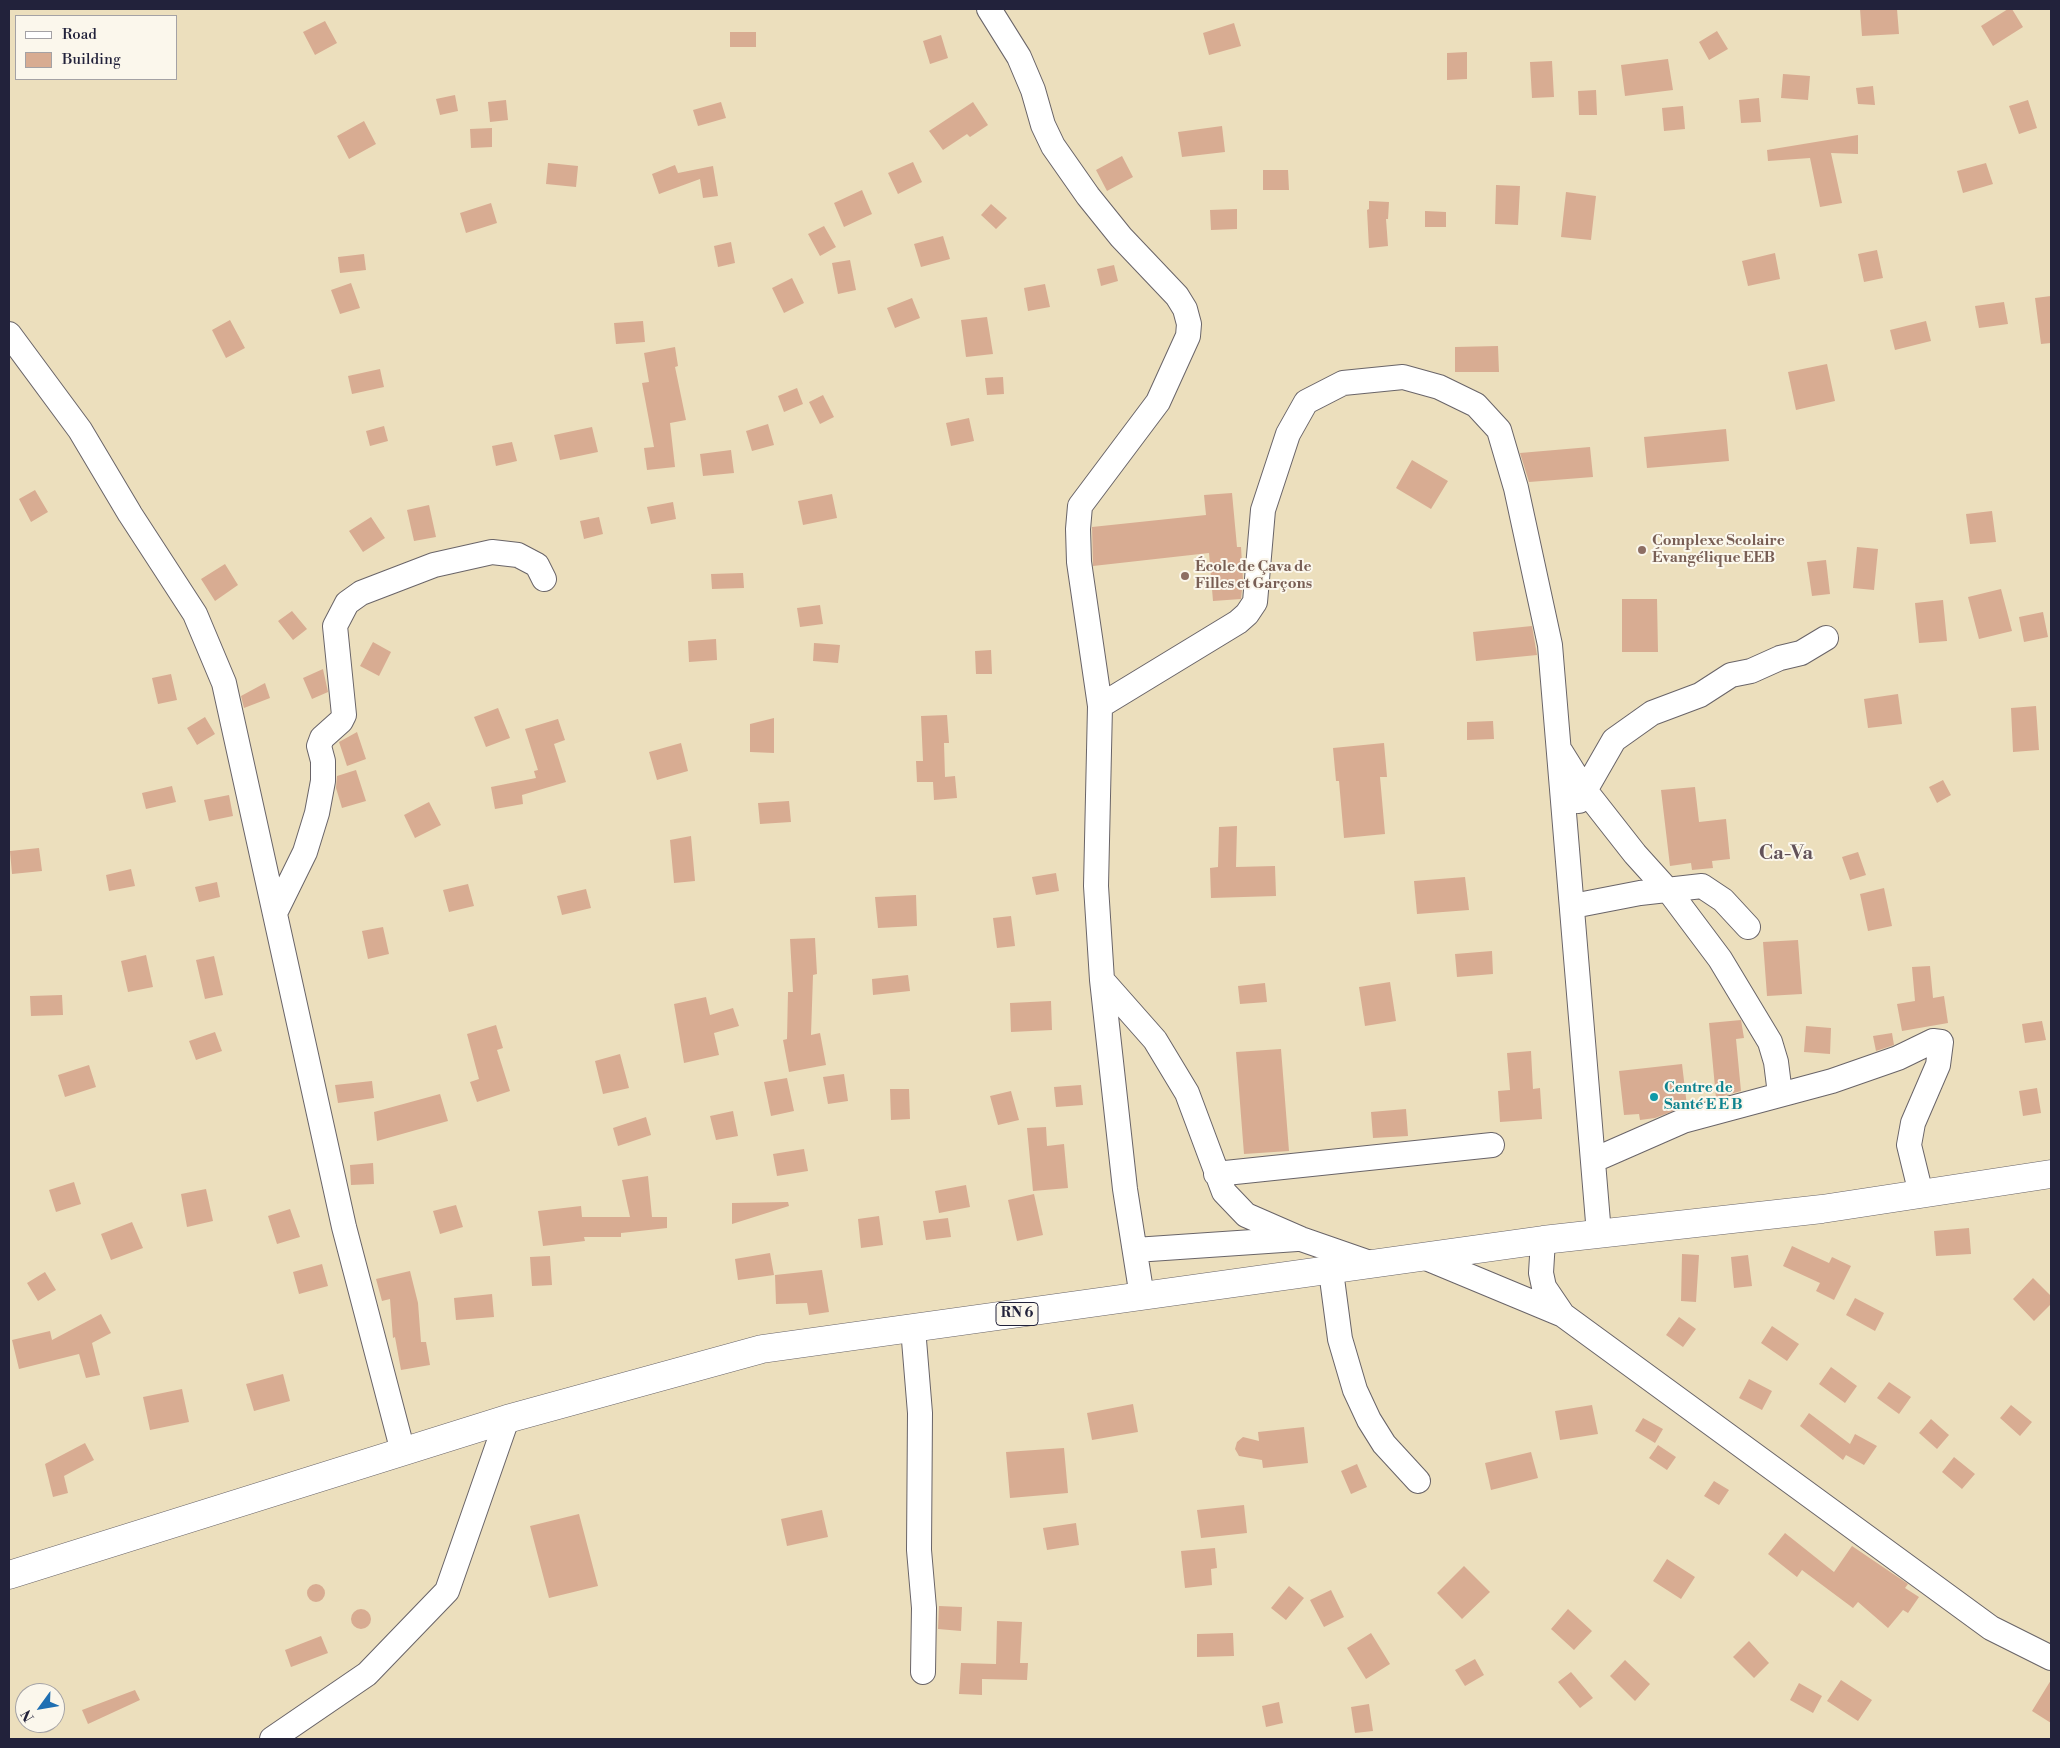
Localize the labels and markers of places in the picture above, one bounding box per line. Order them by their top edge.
place label: Complexe Scolaire Évangélique EEB [1652,532,1785,567]
marker: Complexe Scolaire Évangélique EEB [1636,544,1648,556]
place label: École de Çava de Filles et Garçons [1195,558,1312,593]
marker: École de Çava de Filles et Garçons [1179,570,1191,582]
place label: Centre de Santé E E B [1664,1079,1743,1114]
marker: Centre de Santé E E B [1648,1091,1660,1103]

